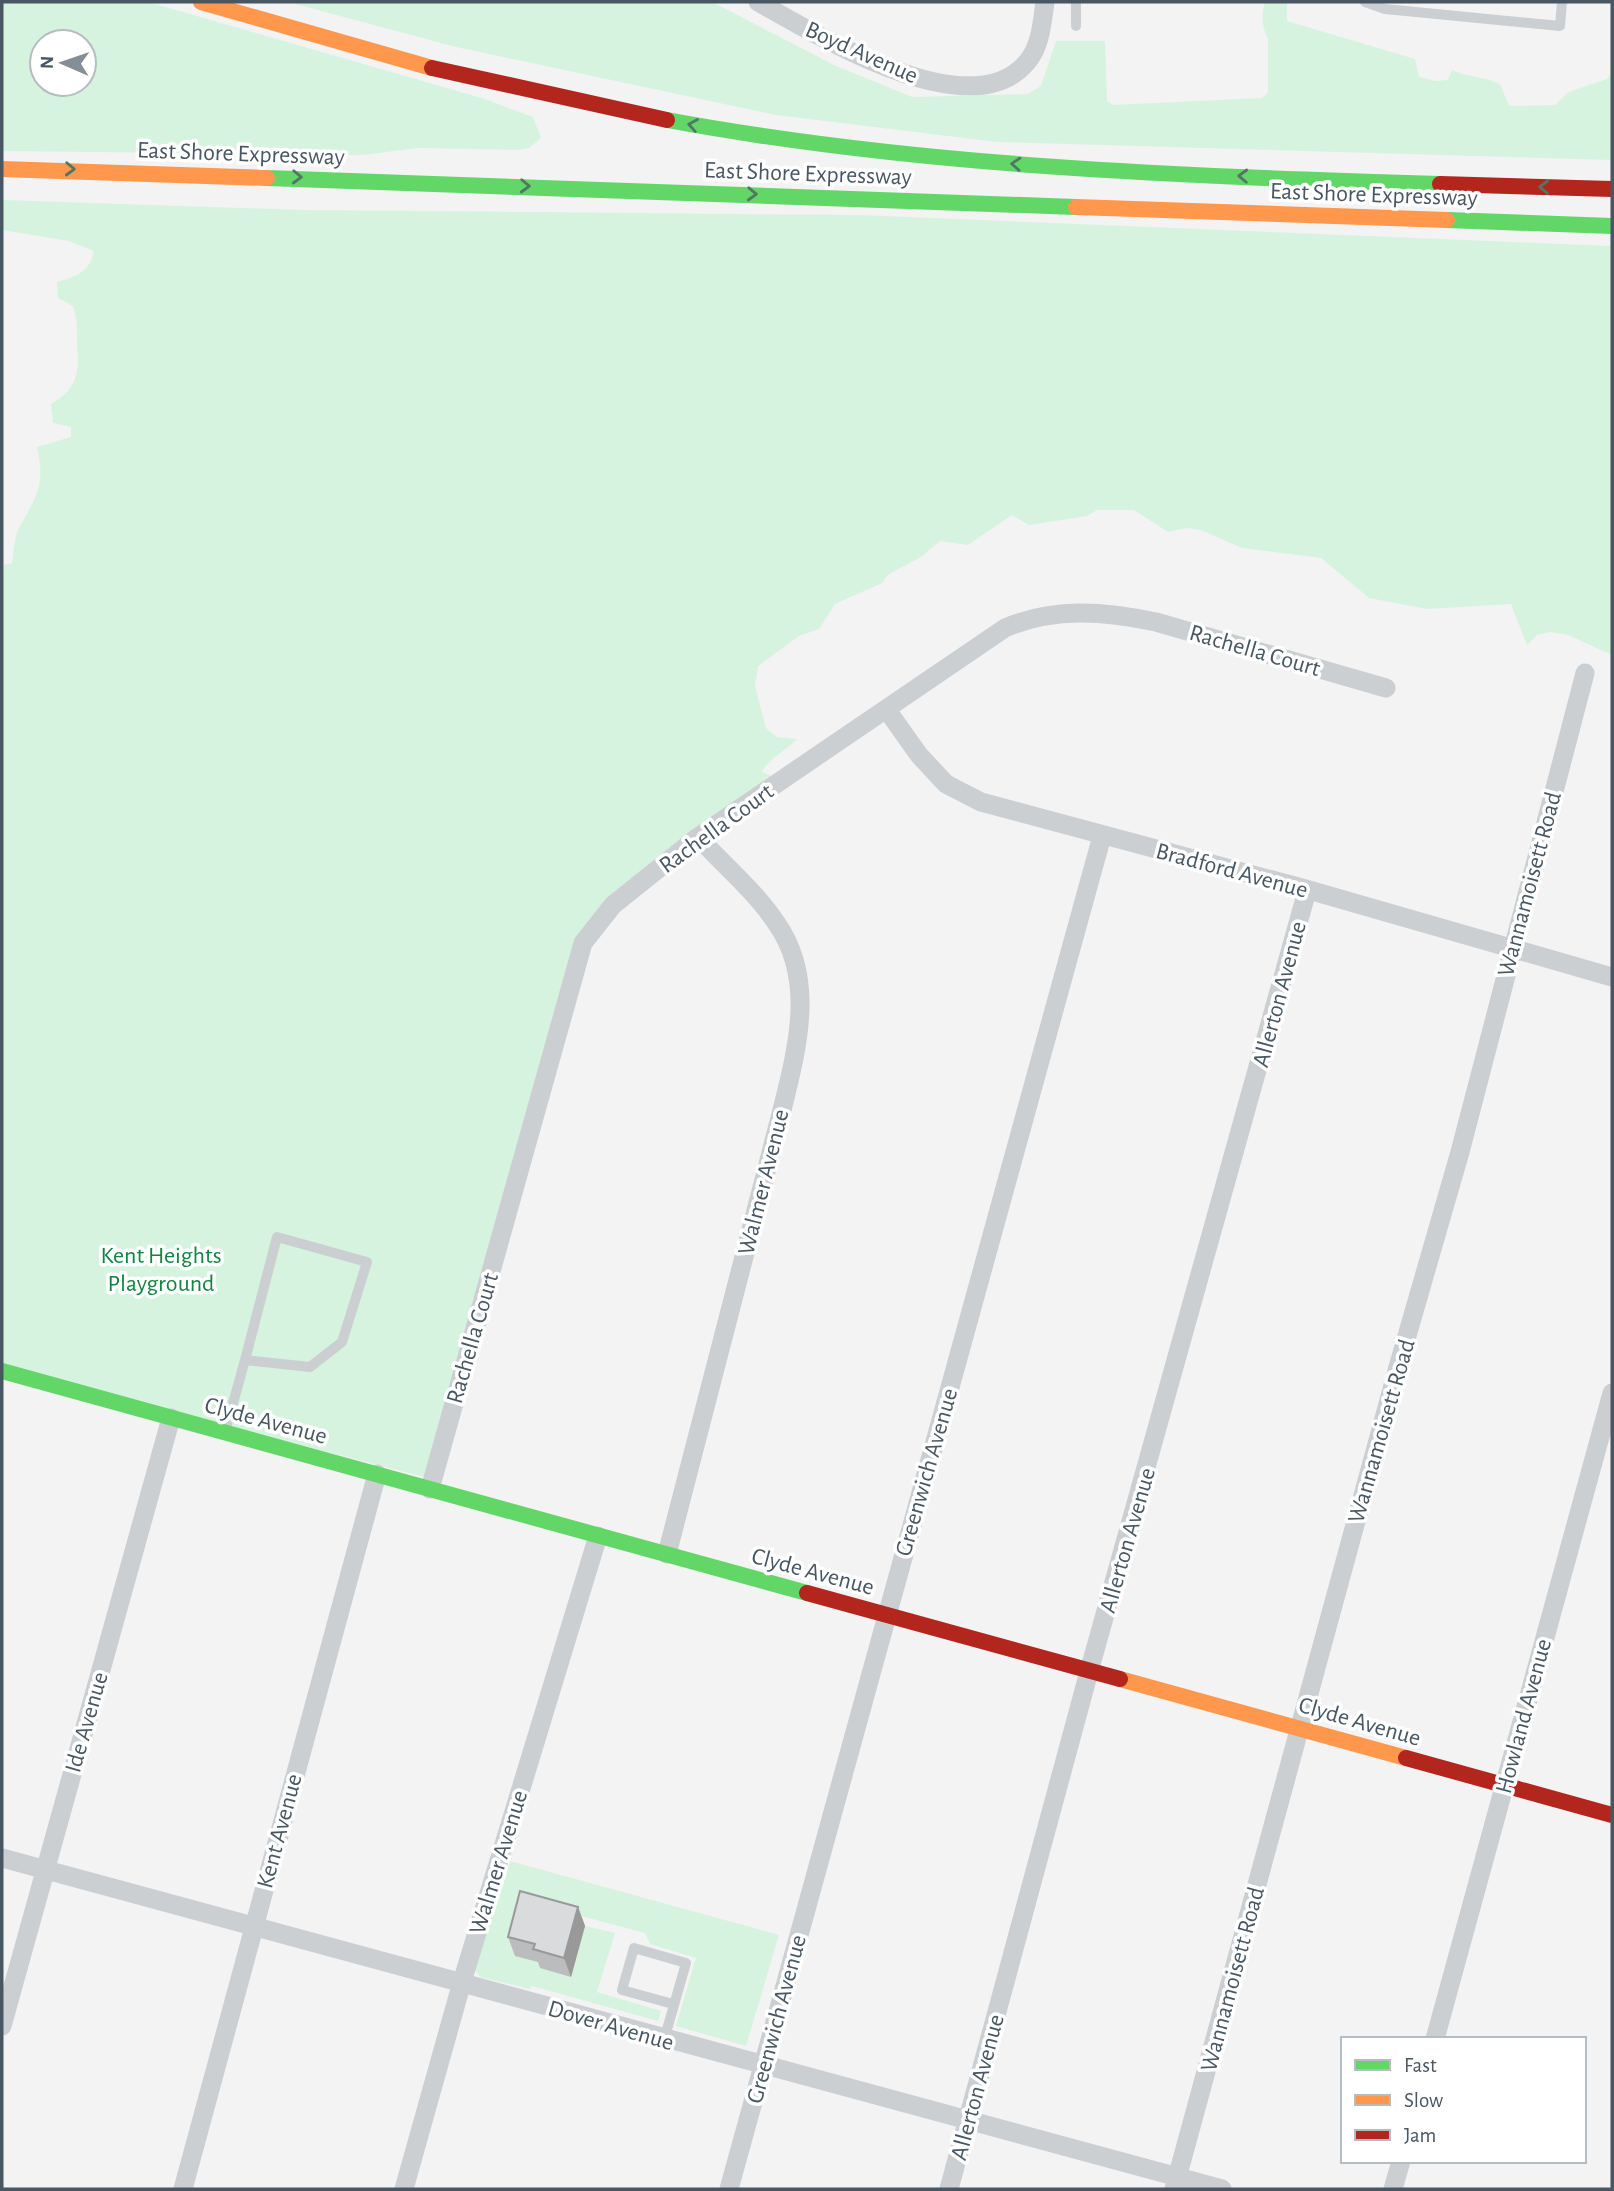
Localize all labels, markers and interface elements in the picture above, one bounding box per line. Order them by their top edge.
street label: Boyd Avenue [802,17,921,88]
north arrow [28,28,98,98]
text: N [38,56,57,69]
one-way arrow [687,118,699,133]
street label: East Shore Expressway [137,138,345,170]
one-way arrow [1010,157,1021,172]
street label: East Shore Expressway [704,158,912,190]
one-way arrow [65,162,76,177]
one-way arrow [1237,168,1248,183]
one-way arrow [292,170,303,185]
one-way arrow [519,178,530,193]
street label: East Shore Expressway [1270,179,1478,211]
one-way arrow [1538,179,1549,194]
one-way arrow [747,187,758,202]
street label: Rachella Court [1187,621,1323,681]
street label: Rachella Court [655,779,778,878]
street label: Wannamoisett Road [1494,789,1566,979]
street label: Bradford Avenue [1153,839,1310,903]
street label: Allerton Avenue [1249,919,1311,1070]
street label: Walmer Avenue [734,1107,794,1257]
park label: Kent Heights Playground [100,1244,222,1296]
street label: Rachella Court [443,1270,503,1406]
street label: Wannamoisett Road [1344,1337,1420,1526]
street label: Greenwich Avenue [892,1386,962,1559]
street label: Clyde Avenue [202,1393,330,1449]
street label: Allerton Avenue [1096,1465,1160,1616]
street label: Clyde Avenue [749,1544,877,1600]
street label: Howland Avenue [1492,1636,1556,1796]
street label: Ide Avenue [61,1669,113,1775]
street label: Clyde Avenue [1296,1693,1423,1751]
street label: Kent Avenue [253,1771,307,1891]
street label: Walmer Avenue [466,1787,532,1937]
street label: Wannamoisett Road [1197,1884,1269,2074]
street label: Greenwich Avenue [743,1932,811,2106]
street label: Dover Avenue [545,1997,676,2055]
street label: Allerton Avenue [947,2012,1009,2163]
legend [1341,2037,1586,2163]
text: Fast [1404,2055,1437,2076]
text: Slow [1404,2090,1443,2111]
text: Jam [1404,2125,1436,2146]

